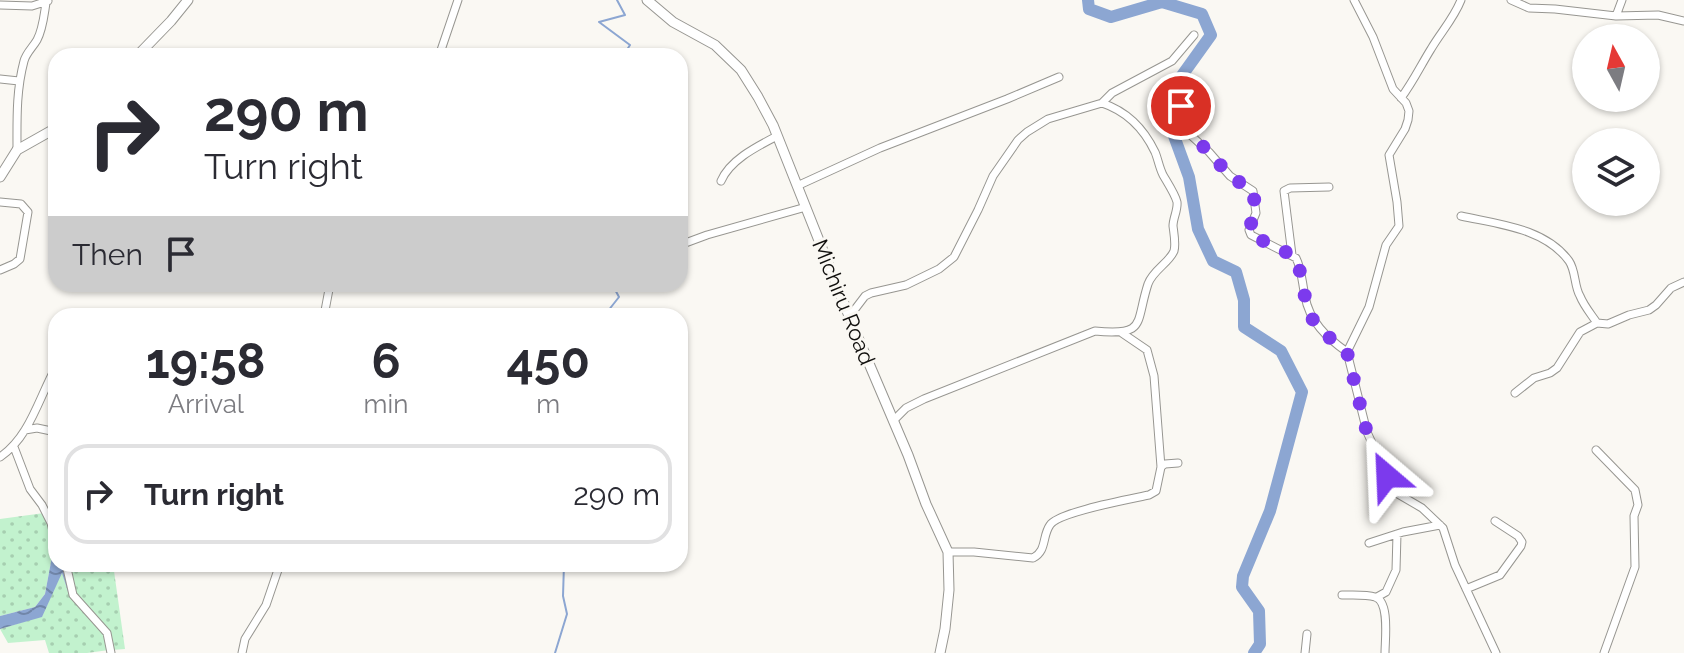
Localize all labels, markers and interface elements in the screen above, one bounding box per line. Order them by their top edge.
north arrow [1572,24,1660,112]
map controls [1572,24,1660,216]
pin [1147,72,1215,140]
text: 290 m [204,78,369,144]
icon: right [72,80,176,184]
icon: arrive [1159,84,1203,128]
button: layers [1572,128,1660,216]
text: Turn right [204,145,363,187]
icon: arrive [159,232,203,276]
street label: Michiru Road [807,235,881,369]
text: Then [72,237,143,272]
text: 19:58 [146,333,266,389]
text: 6 [371,333,401,389]
text: 450 [506,333,590,389]
text: Arrival [168,389,244,419]
text: min [364,389,408,419]
text: m [536,389,560,419]
position arrow [1345,434,1429,518]
icon: right [76,472,120,516]
text: Turn right [144,477,284,512]
text: 290 m [573,477,660,512]

